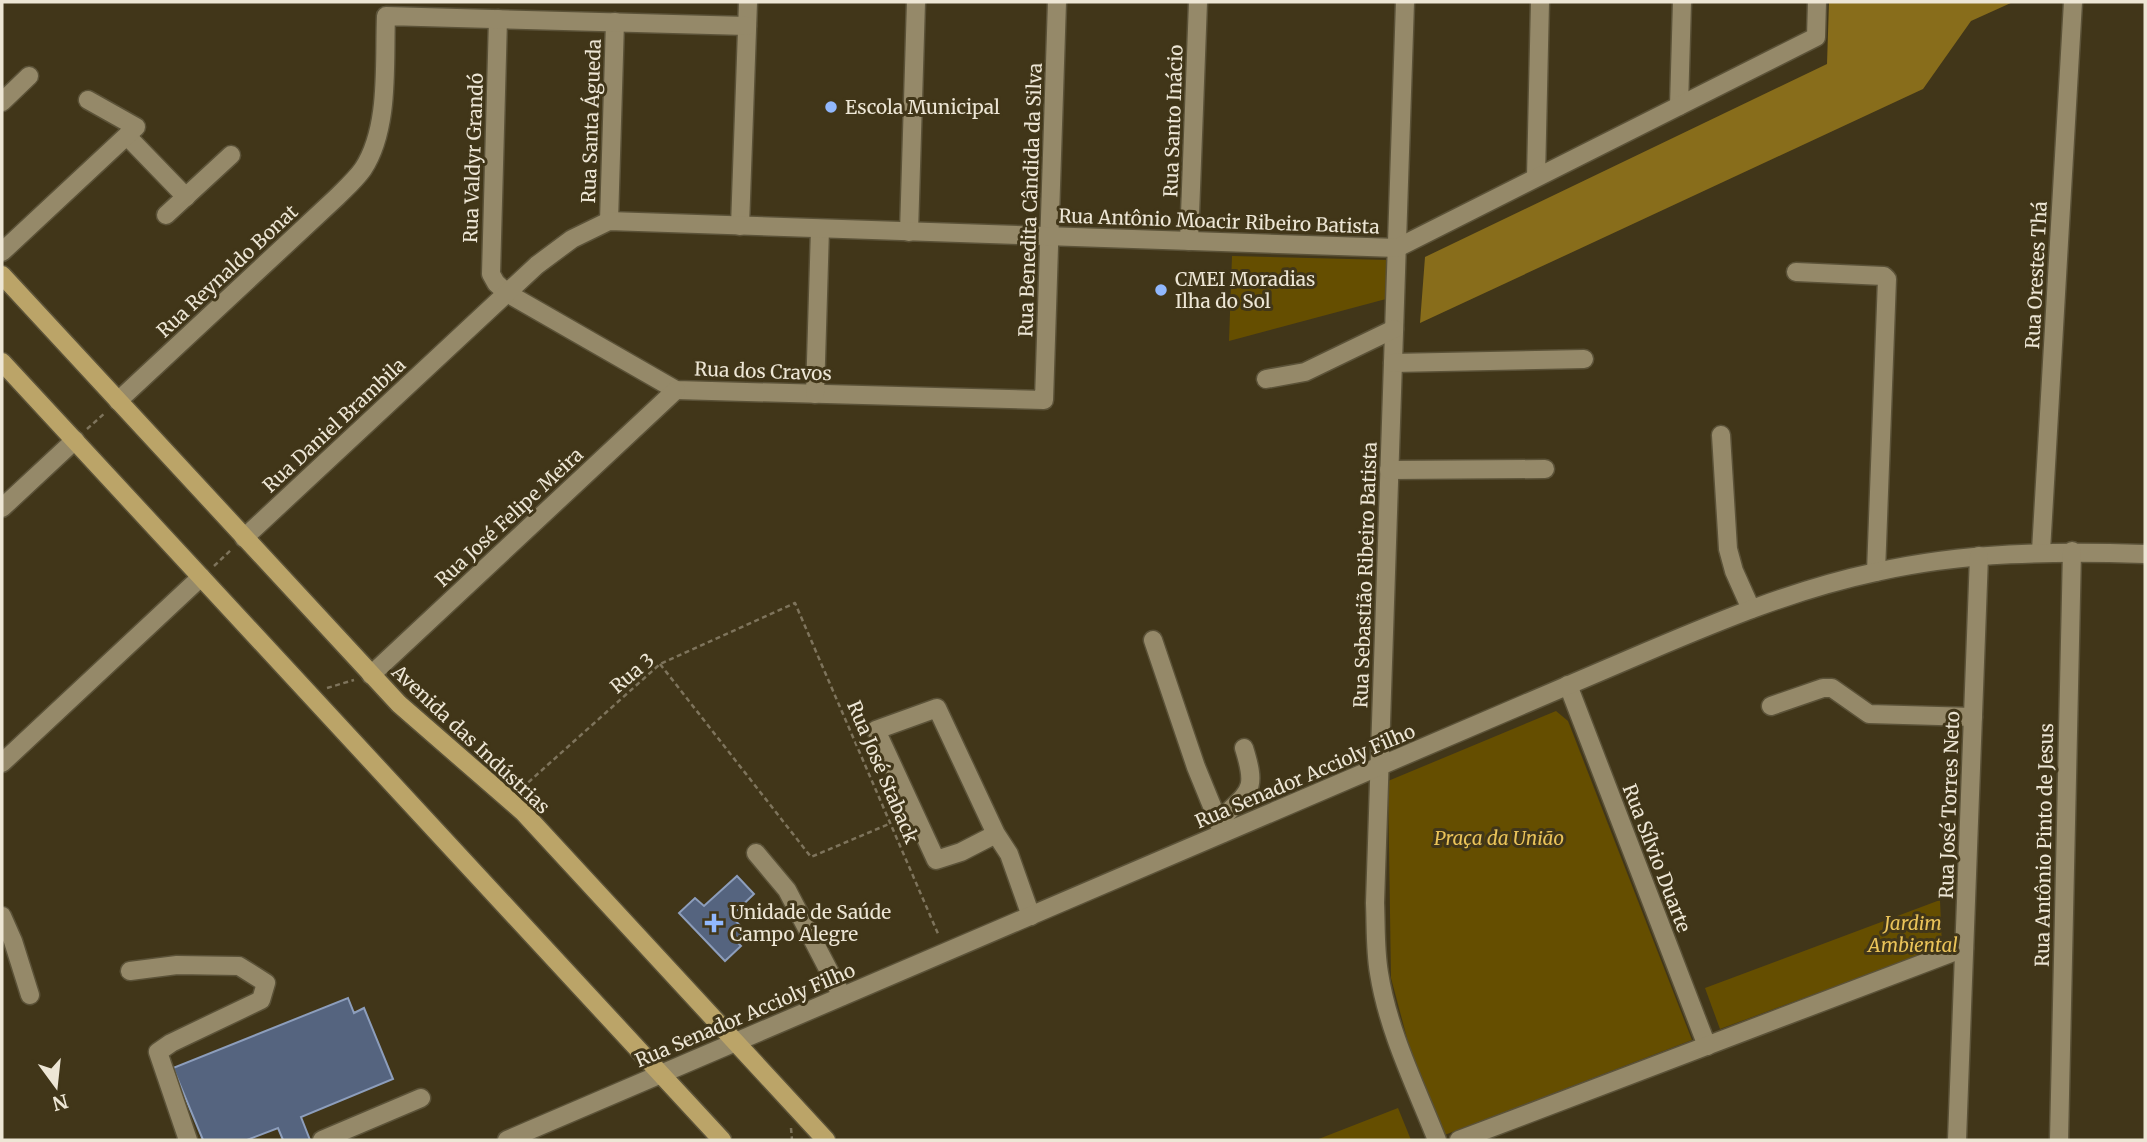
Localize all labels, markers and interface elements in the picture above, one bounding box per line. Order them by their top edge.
street label: Rua Santa Águeda [576,38,606,204]
street label: Rua Santo Inácio [1158,44,1188,198]
street label: Rua Benedita Cândida da Silva [1013,62,1047,338]
street label: Rua Valdyr Grandó [458,73,488,243]
place label: Escola Municipal [845,95,1000,119]
marker: Escola Municipal [823,99,839,115]
street label: Rua Reynaldo Bonat [152,199,303,343]
street label: Rua Orestes Thá [2020,201,2052,349]
street label: Rua Antônio Moacir Ribeiro Batista [1058,203,1380,239]
place label: CMEI Moradias Ilha do Sol [1175,267,1315,313]
marker: CMEI Moradias Ilha do Sol [1153,282,1169,298]
street label: Rua Daniel Brambila [258,353,410,497]
street label: Rua dos Cravos [694,357,832,385]
street label: Rua Sebastião Ribeiro Batista [1348,441,1382,709]
street label: Rua José Felipe Meira [430,442,588,592]
street label: Rua 3 [605,648,659,698]
street label: Avenida das Indústrias [386,659,555,818]
street label: Rua José Staback [842,697,924,847]
street label: Rua José Torres Neto [1934,711,1964,899]
street label: Rua Senador Accioly Filho [1191,719,1419,833]
street label: Rua Antônio Pinto de Jesus [2030,723,2058,967]
street label: Rua Sílvio Duarte [1618,780,1696,936]
park label: Praça da União [1434,826,1564,850]
place label: Unidade de Saúde Campo Alegre [730,900,891,946]
park label: Jardim Ambiental [1866,911,1958,957]
marker: Unidade de Saúde Campo Alegre [704,913,724,933]
street label: Rua Senador Accioly Filho [631,958,859,1072]
north arrow [21,1051,91,1121]
text: N [50,1089,71,1116]

